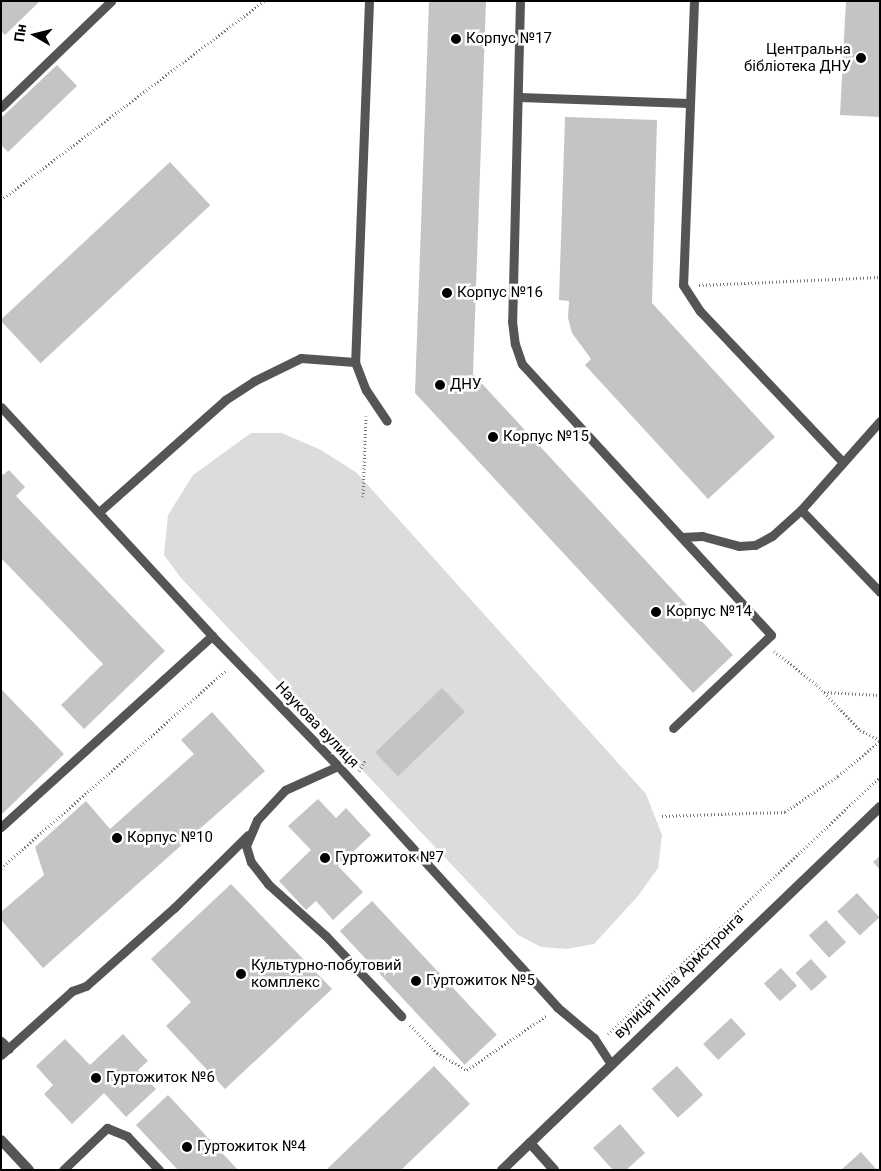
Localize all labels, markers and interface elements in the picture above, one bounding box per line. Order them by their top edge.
north arrow [10,10,60,60]
text: Пн [11,23,29,43]
place label: Корпус №17 [466,30,552,48]
marker: Корпус №17 [450,33,462,45]
place label: Центральна бібліотека ДНУ [744,40,851,75]
marker: Центральна бібліотека ДНУ [855,52,867,64]
place label: Корпус №16 [457,284,543,302]
marker: Корпус №16 [441,287,453,299]
place label: ДНУ [450,376,481,394]
marker: ДНУ [434,379,446,391]
place label: Корпус №15 [503,428,589,446]
marker: Корпус №15 [487,431,499,443]
place label: Корпус №14 [666,603,752,621]
marker: Корпус №14 [650,606,662,618]
street label: Наукова вулиця [271,678,363,772]
place label: Корпус №10 [127,829,213,847]
marker: Корпус №10 [111,832,123,844]
place label: Гуртожиток №7 [335,849,444,867]
marker: Гуртожиток №7 [319,852,331,864]
street label: вулиця Ніла Армстронга [611,909,747,1043]
place label: Культурно-побутовий комплекс [251,956,402,991]
marker: Культурно-побутовий комплекс [235,968,247,980]
place label: Гуртожиток №5 [426,972,535,990]
marker: Гуртожиток №5 [410,975,422,987]
place label: Гуртожиток №6 [106,1069,215,1087]
marker: Гуртожиток №6 [90,1072,102,1084]
place label: Гуртожиток №4 [197,1138,306,1156]
marker: Гуртожиток №4 [181,1141,193,1153]

